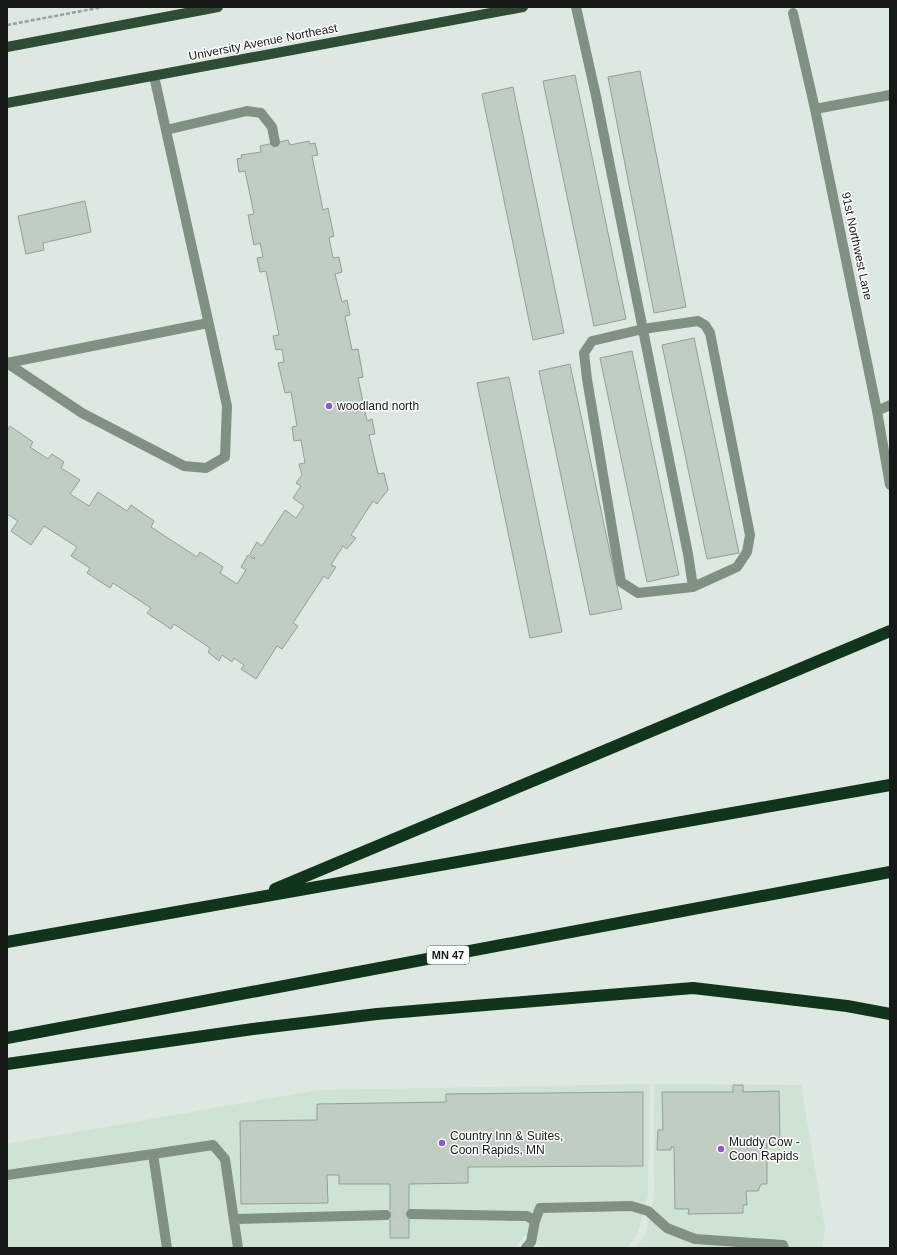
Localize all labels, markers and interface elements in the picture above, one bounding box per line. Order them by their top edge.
street label: University Avenue Northeast [187,21,339,63]
street label: 91st Northwest Lane [839,191,875,302]
place label: woodland north [336,399,419,413]
marker: woodland north [324,401,334,411]
road number: MN 47 [427,946,469,964]
place label: Country Inn & Suites, Coon Rapids, MN [450,1129,563,1157]
place label: Muddy Cow - Coon Rapids [729,1135,800,1163]
marker: Country Inn & Suites, Coon Rapids, MN [437,1138,447,1148]
marker: Muddy Cow - Coon Rapids [716,1144,726,1154]

